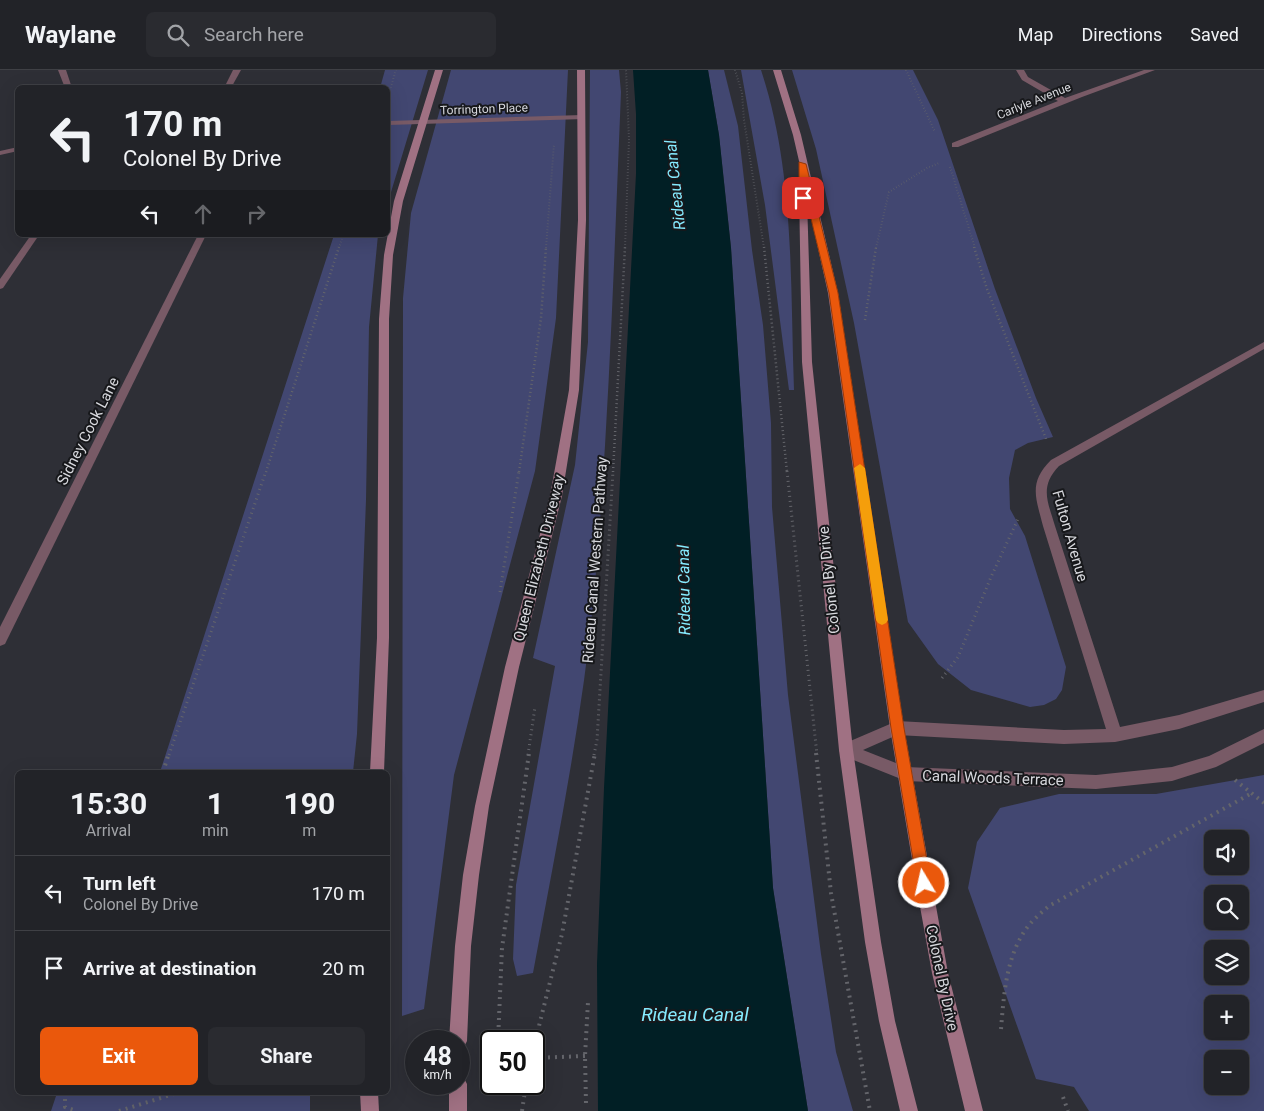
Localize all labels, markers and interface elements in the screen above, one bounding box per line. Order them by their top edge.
search box [146,12,496,57]
text: Waylane [25,21,116,49]
icon: search [164,21,192,49]
text: Search here [204,23,304,46]
text: Map [1018,24,1053,45]
text: Directions [1081,24,1162,45]
text: Saved [1190,24,1239,45]
street label: Carlyle Avenue [995,80,1073,122]
street label: Torrington Place [440,100,528,118]
text: 170 m [123,104,222,145]
icon: left [40,105,105,170]
water label: Rideau Canal [661,139,689,231]
text: Colonel By Drive [123,146,281,171]
pin [782,177,824,219]
icon: arrive [789,184,817,212]
icon: left [136,200,164,228]
icon: ahead [189,200,217,228]
icon: right [242,200,270,228]
street label: Sidney Cook Lane [53,374,123,488]
street label: Rideau Canal Western Pathway [579,456,611,664]
street label: Queen Elizabeth Driveway [510,473,568,643]
street label: Fulton Avenue [1048,488,1092,584]
street label: Colonel By Drive [814,525,844,635]
water label: Rideau Canal [674,544,694,635]
street label: Canal Woods Terrace [922,767,1064,789]
text: 15:30 [70,786,147,821]
text: 1 [207,786,224,821]
text: 190 [284,786,335,821]
text: Arrival [86,821,131,840]
text: min [202,821,229,840]
text: m [302,821,316,840]
map controls [1204,830,1249,1095]
button: sound [1204,830,1249,875]
position arrow [897,856,949,908]
text: Turn left [83,872,156,895]
icon: left [40,879,68,907]
text: 170 m [312,882,365,905]
button: search [1204,885,1249,930]
text: Colonel By Drive [83,895,198,914]
street label: Colonel By Drive [922,923,962,1033]
button: layers [1204,940,1249,985]
icon: arrive [40,954,68,982]
text: Arrive at destination [83,957,256,980]
text: 20 m [322,957,365,980]
button: + [1204,995,1249,1040]
water label: Rideau Canal [641,1003,749,1026]
button: Exit [40,1027,198,1085]
button: Share [208,1027,365,1085]
speed limit sign: 50 [480,1030,545,1095]
text: 48 [423,1042,452,1071]
button: − [1204,1050,1249,1095]
text: km/h [423,1068,452,1082]

